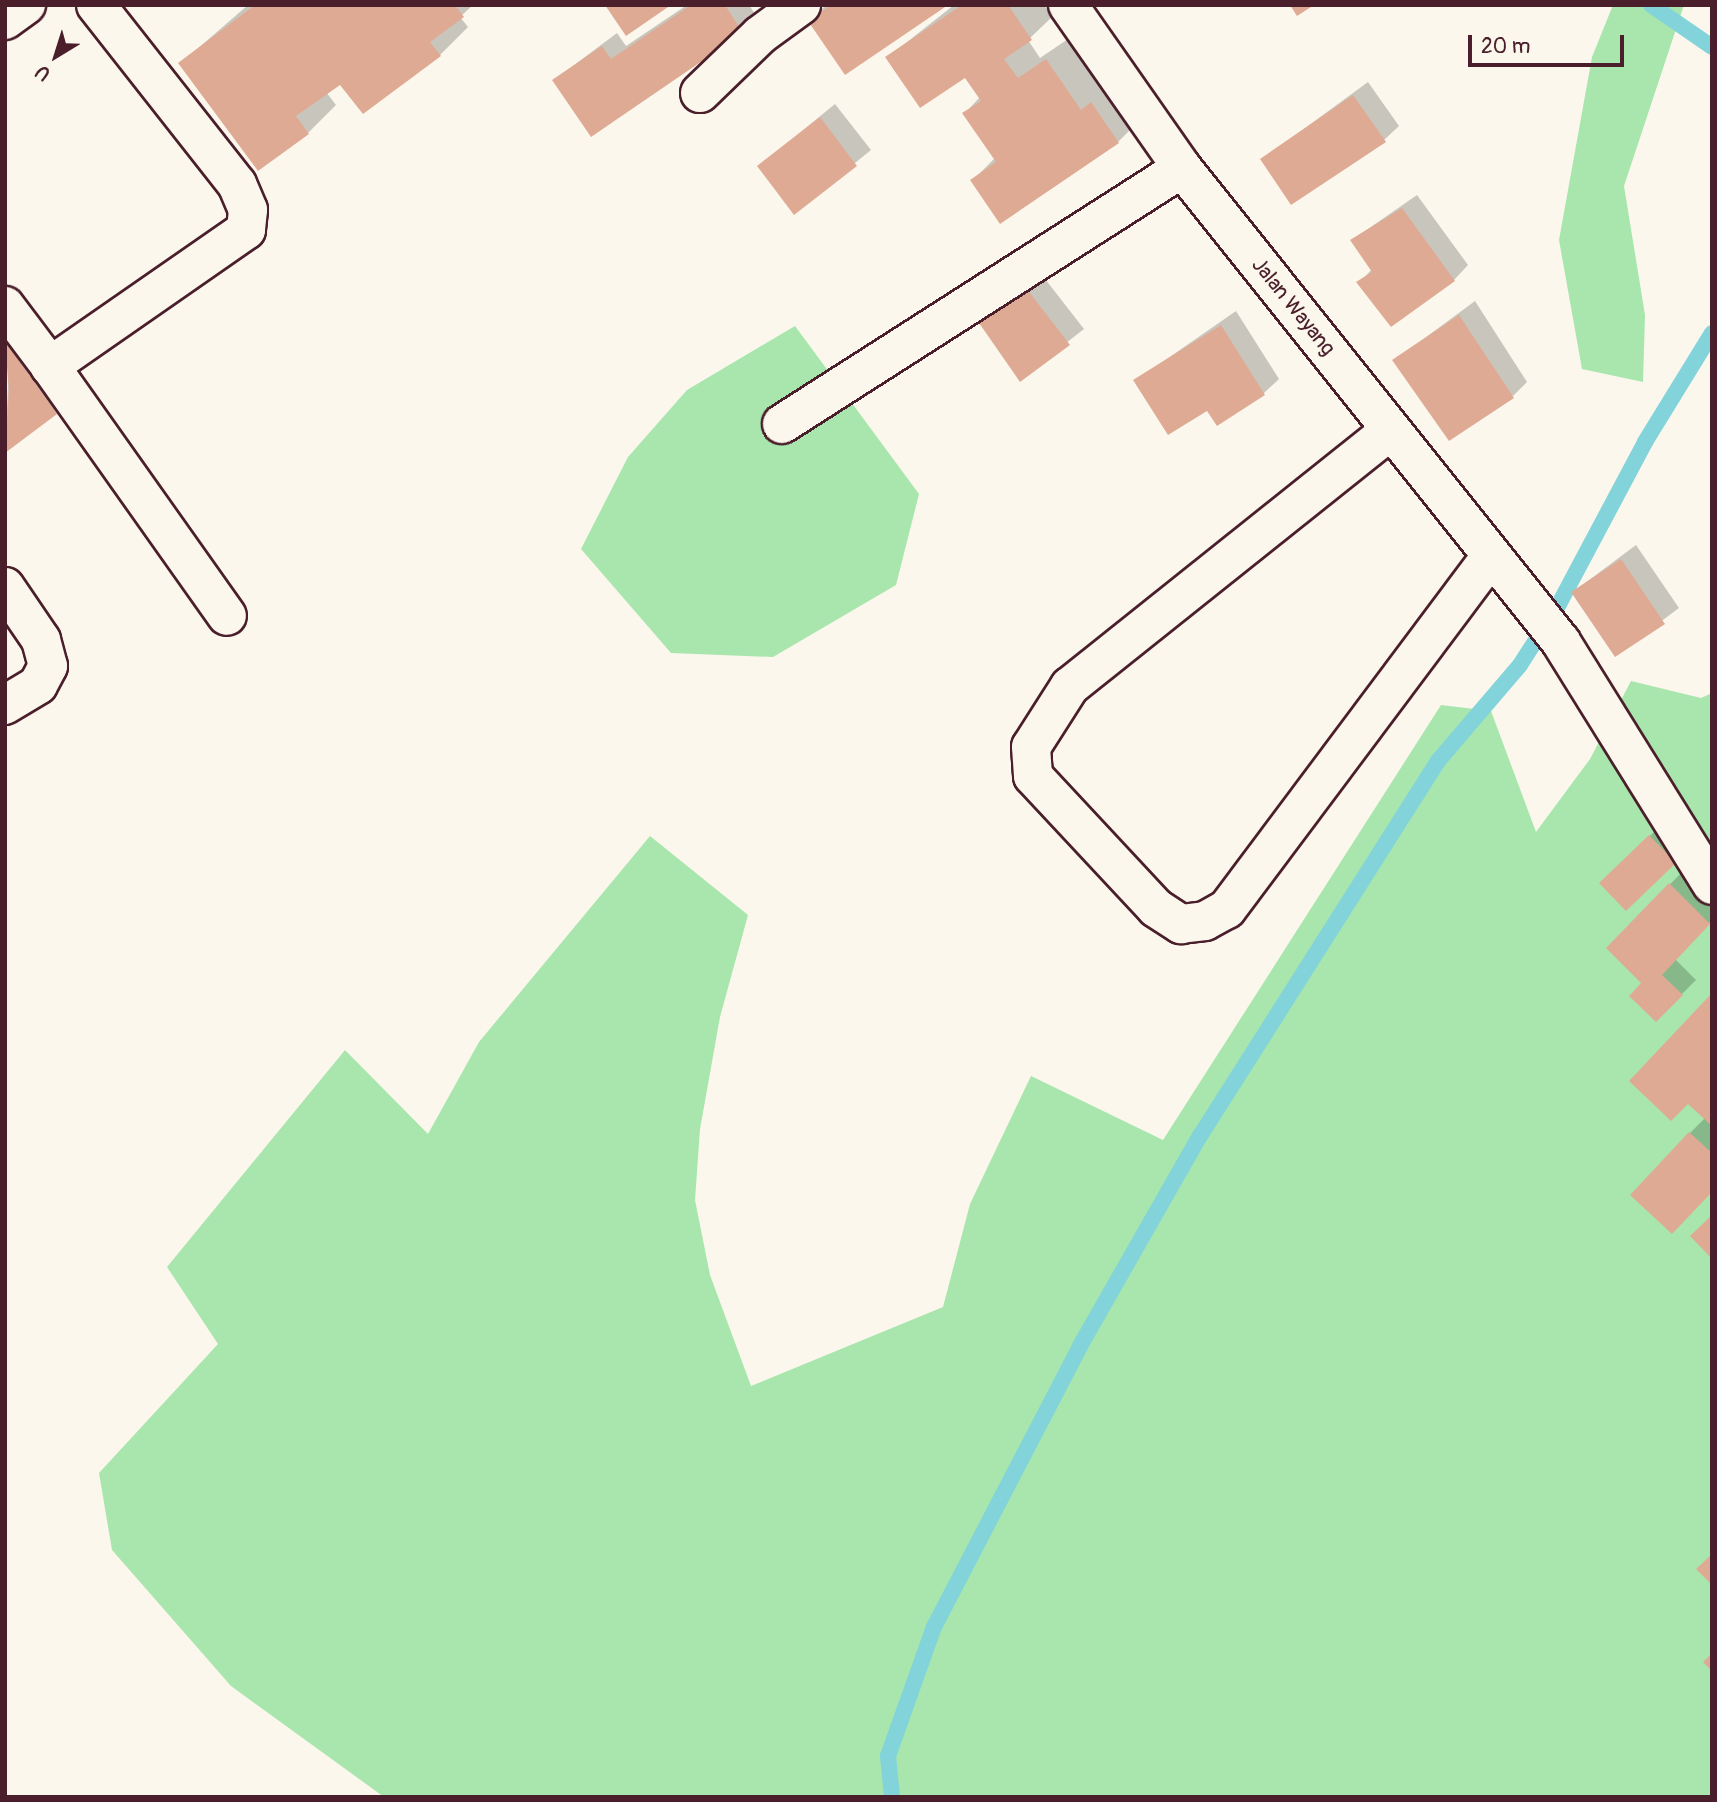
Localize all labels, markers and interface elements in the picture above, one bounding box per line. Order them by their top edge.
north arrow [21,21,91,91]
scale bar [1472,21,1628,65]
text: 20 m [1481,33,1530,60]
text: U [31,59,55,86]
street label: Jalan Wayang [1246,253,1340,361]

